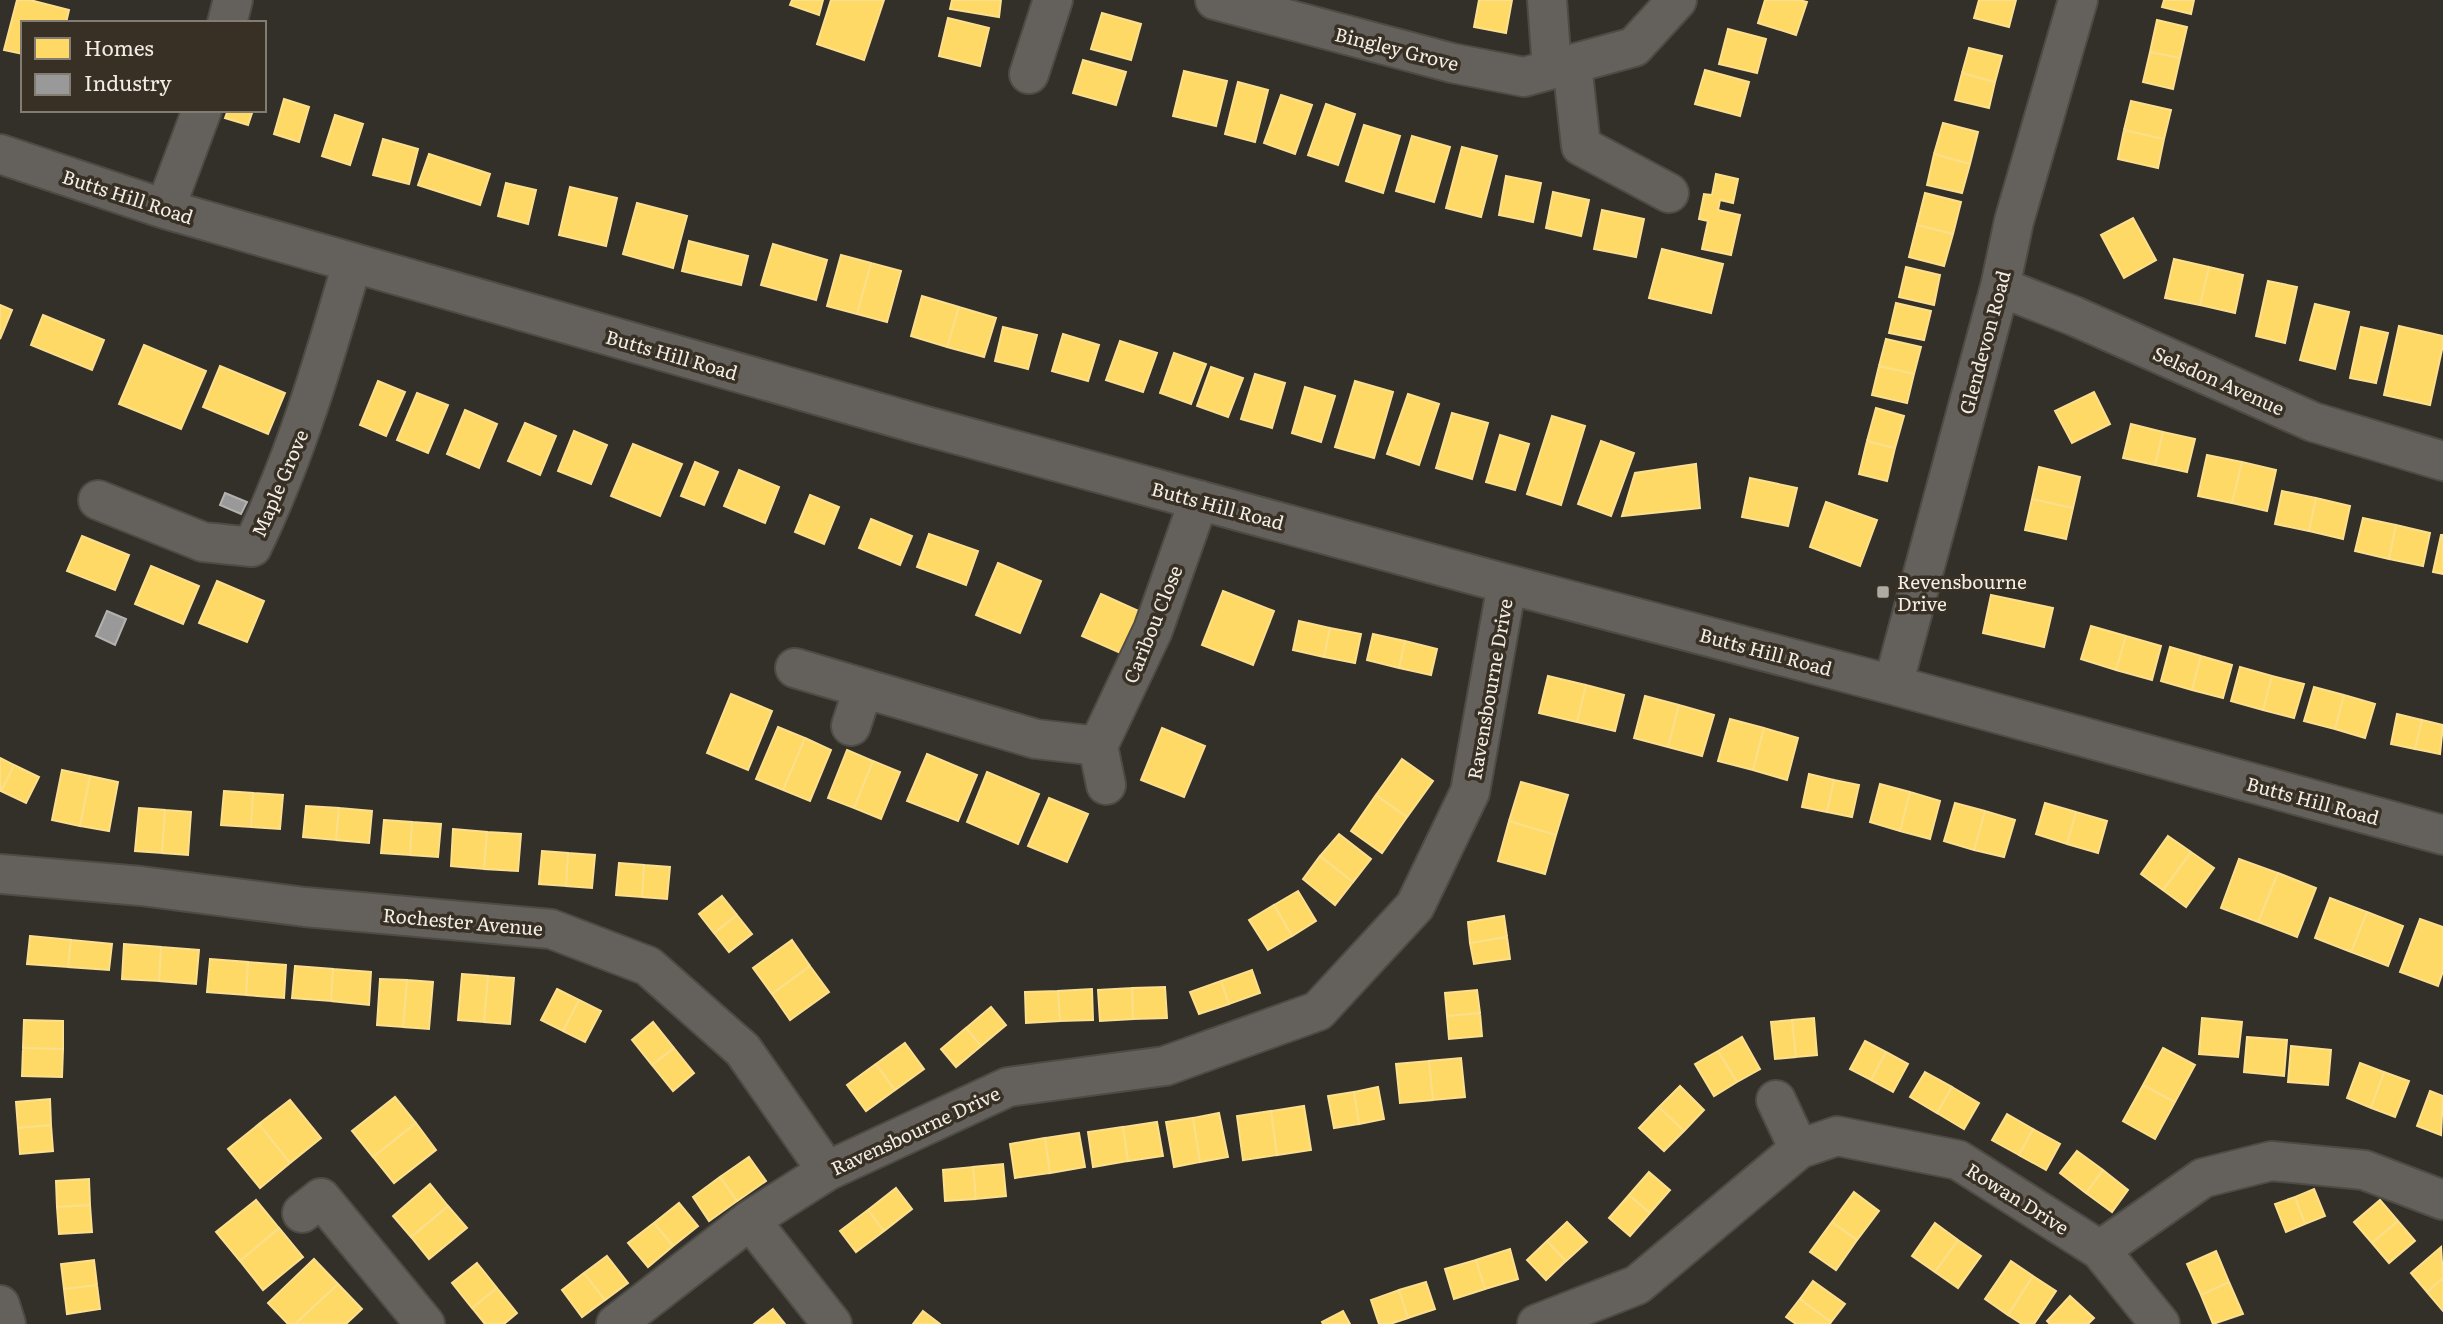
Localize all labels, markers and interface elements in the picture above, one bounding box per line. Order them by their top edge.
street label: Bingley Grove [1332,19,1462,77]
legend [21,21,266,112]
text: Homes [84,31,154,62]
text: Industry [84,66,172,97]
street label: Butts Hill Road [59,162,197,230]
street label: Glendevon Road [1951,267,2017,417]
street label: Butts Hill Road [603,322,742,386]
street label: Selsdon Avenue [2149,338,2289,422]
street label: Maple Grove [244,425,314,541]
street label: Butts Hill Road [1149,474,1288,536]
street label: Caribou Close [1116,561,1188,687]
place label: Revensbourne Drive [1897,567,2027,617]
marker: Revensbourne Drive [1875,584,1891,600]
street label: Ravensbourne Drive [1459,596,1519,782]
street label: Butts Hill Road [1697,620,1836,682]
street label: Butts Hill Road [2244,769,2383,831]
street label: Rochester Avenue [382,900,544,942]
street label: Ravensbourne Drive [826,1078,1004,1181]
street label: Rowan Drive [1961,1155,2075,1241]

